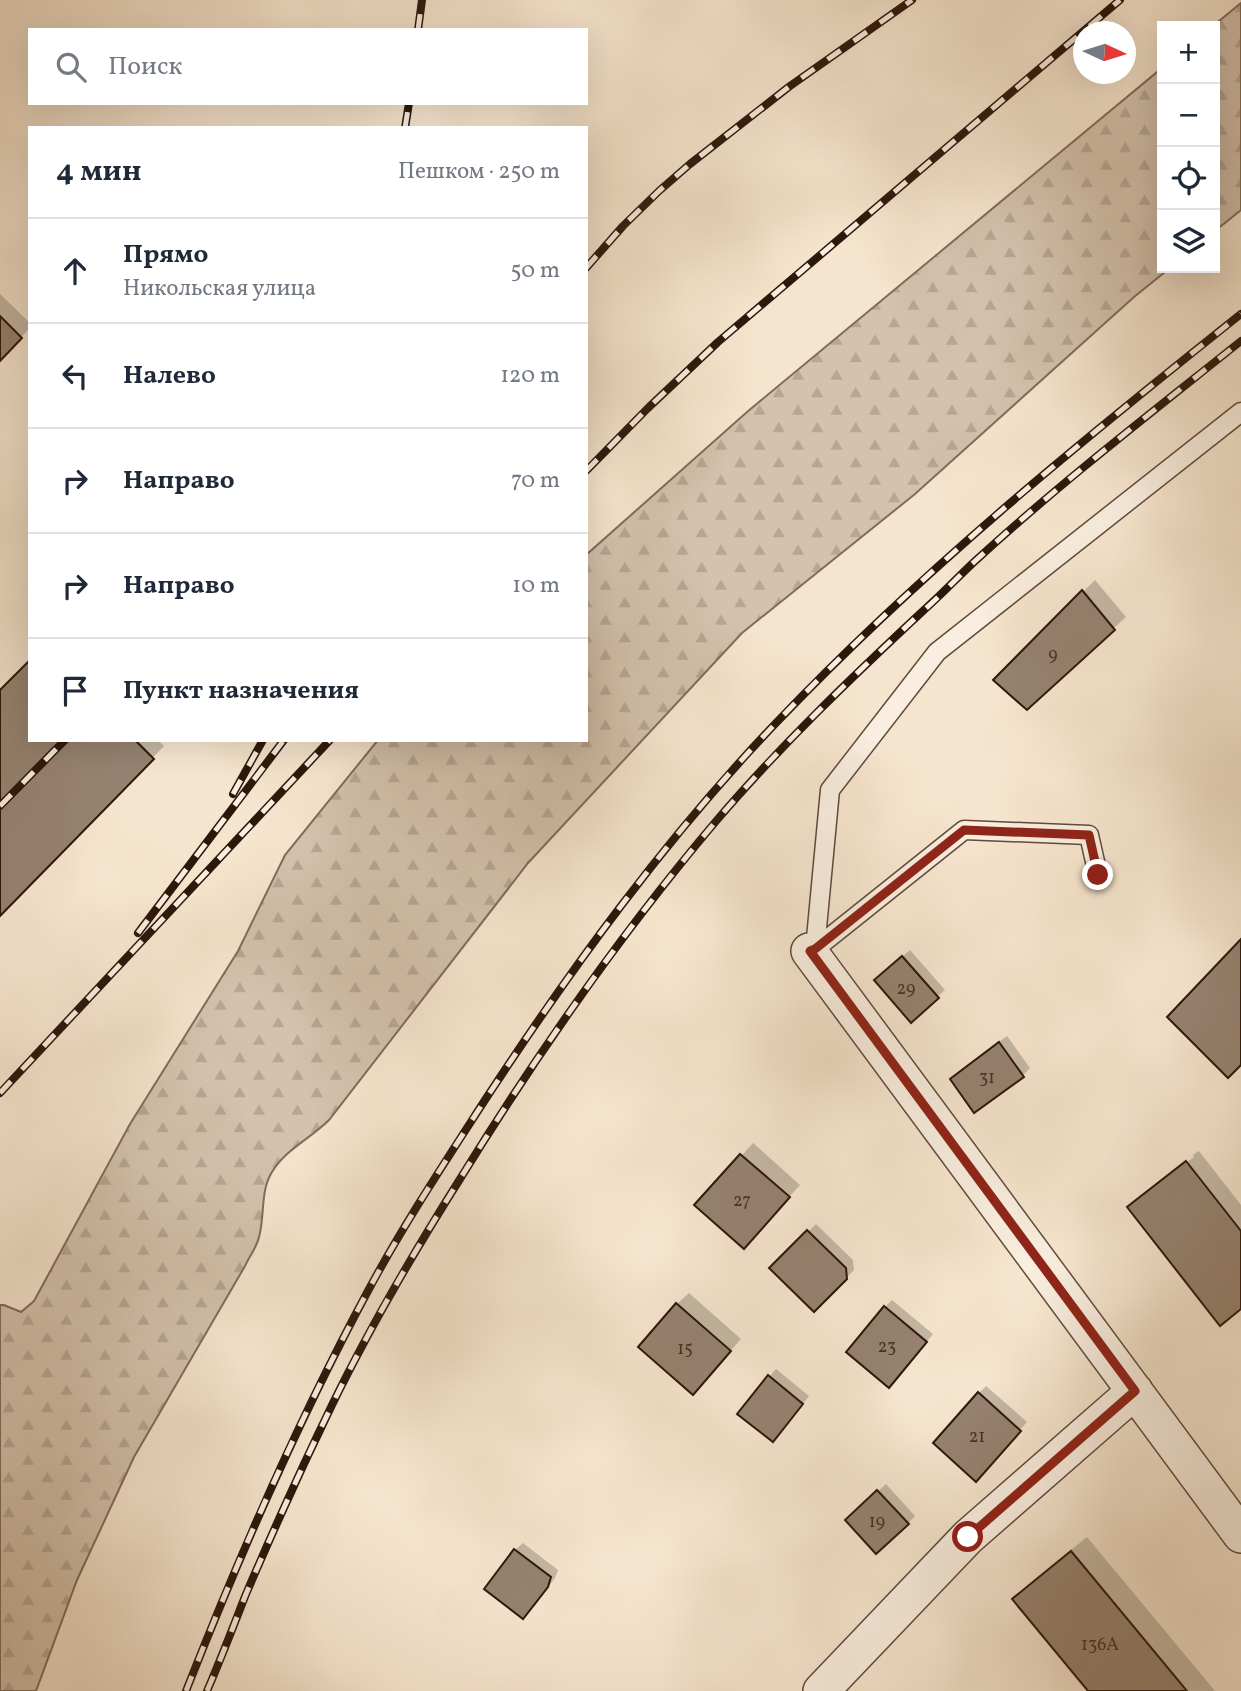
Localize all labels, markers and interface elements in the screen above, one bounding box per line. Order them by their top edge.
north arrow [1073,21,1136,84]
map controls [1157,21,1220,273]
button: + [1157,21,1220,84]
search box [28,28,588,105]
icon: search [52,48,90,86]
text: Поиск [108,49,182,85]
button: − [1157,84,1220,147]
button: locate [1157,147,1220,210]
text: 4 мин [56,151,141,193]
text: Пешком · 250 m [398,156,560,188]
button: layers [1157,210,1220,273]
text: Прямо [123,237,208,273]
icon: ahead [56,252,94,290]
text: 50 m [511,255,560,287]
text: Никольская улица [123,273,316,305]
icon: left [56,357,94,395]
text: Налево [123,358,216,394]
text: 120 m [500,360,560,392]
icon: right [56,462,94,500]
text: Направо [123,463,235,499]
text: 70 m [511,465,560,497]
icon: right [56,567,94,605]
text: Направо [123,568,235,604]
text: 10 m [512,570,560,602]
house number: 9 [1048,643,1058,668]
icon: arrive [56,672,94,710]
text: Пункт назначения [123,673,359,709]
route end [1082,859,1113,890]
house number: 29 [897,977,915,1002]
house number: 31 [979,1066,995,1091]
house number: 27 [733,1189,751,1214]
house number: 23 [878,1335,896,1360]
house number: 15 [677,1337,693,1362]
house number: 21 [969,1425,985,1450]
house number: 19 [869,1510,885,1535]
route start [952,1521,983,1552]
house number: 136А [1081,1633,1119,1658]

